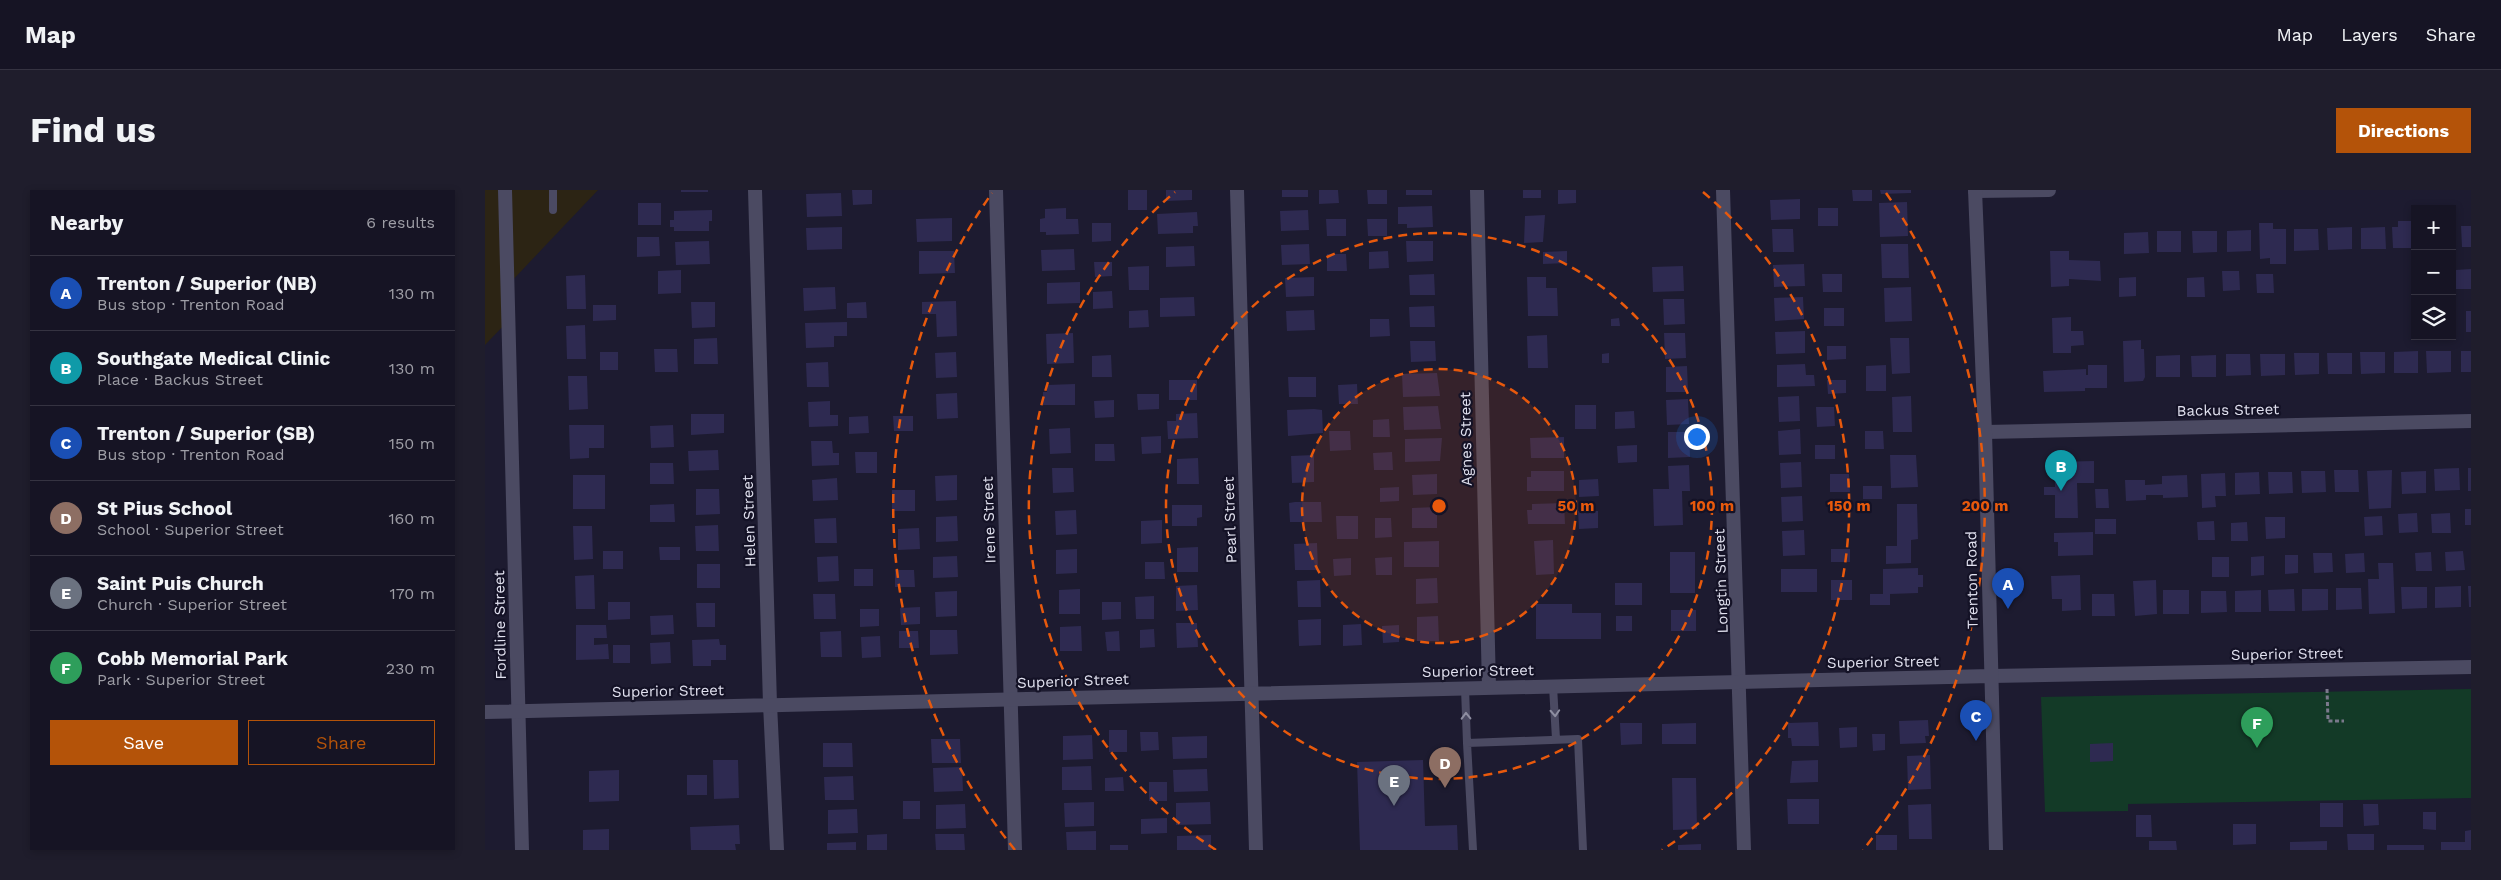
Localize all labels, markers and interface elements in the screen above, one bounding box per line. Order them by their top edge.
text: Map [25,21,76,49]
text: Map [2276,24,2313,45]
text: Layers [2341,24,2398,45]
text: Share [2426,24,2476,45]
button: Directions [2336,108,2471,153]
text: Find us [30,109,156,151]
map controls [2411,205,2456,340]
button: + [2411,205,2456,250]
text: Nearby [50,210,123,235]
text: 6 results [366,213,435,232]
button: − [2411,250,2456,295]
text: Trenton / Superior (NB) [97,272,317,295]
text: A [61,284,71,303]
text: 130 m [389,284,435,303]
text: Bus stop · Trenton Road [97,295,285,314]
button: layers [2411,295,2456,340]
text: Southgate Medical Clinic [97,347,330,370]
text: B [61,359,71,378]
text: 130 m [389,359,435,378]
text: Place · Backus Street [97,370,263,389]
street label: Agnes Street [1456,391,1476,486]
street label: Backus Street [2177,400,2280,420]
text: Trenton / Superior (SB) [97,422,315,445]
your location [1684,424,1710,450]
text: C [61,434,71,453]
text: 150 m [389,434,435,453]
text: Bus stop · Trenton Road [97,445,285,464]
pin: B [2045,450,2077,491]
street label: Helen Street [738,474,760,567]
street label: Irene Street [978,475,1000,564]
street label: Pearl Street [1219,476,1241,564]
text: St Pius School [97,497,232,520]
centre of rings [1430,497,1448,515]
text: 50 m [1558,497,1594,515]
text: 100 m [1690,497,1734,515]
text: 150 m [1827,497,1871,515]
text: 200 m [1962,497,2008,515]
text: D [60,509,72,528]
text: 160 m [388,509,435,528]
text: School · Superior Street [97,520,284,539]
street label: Longtin Street [1710,528,1732,634]
street label: Trenton Road [1962,531,1982,629]
pin: A [1992,568,2024,609]
street label: Fordline Street [490,569,510,680]
text: Saint Puis Church [97,572,264,595]
text: E [61,584,71,603]
text: 170 m [389,584,435,603]
text: Church · Superior Street [97,595,287,614]
street label: Superior Street [2231,644,2344,664]
text: Cobb Memorial Park [97,647,288,670]
street label: Superior Street [1827,652,1940,672]
text: F [61,659,71,678]
text: 230 m [386,659,435,678]
street label: Superior Street [1422,661,1535,681]
text: Park · Superior Street [97,670,265,689]
street label: Superior Street [1017,670,1130,692]
street label: Superior Street [612,681,725,701]
pin: C [1960,700,1992,741]
pin: F [2241,707,2273,748]
one-way arrow [1549,709,1560,717]
one-way arrow [1461,711,1471,719]
button: Save [50,720,238,765]
button: Share [248,720,435,765]
pin: D [1429,747,1461,788]
pin: E [1378,765,1410,806]

